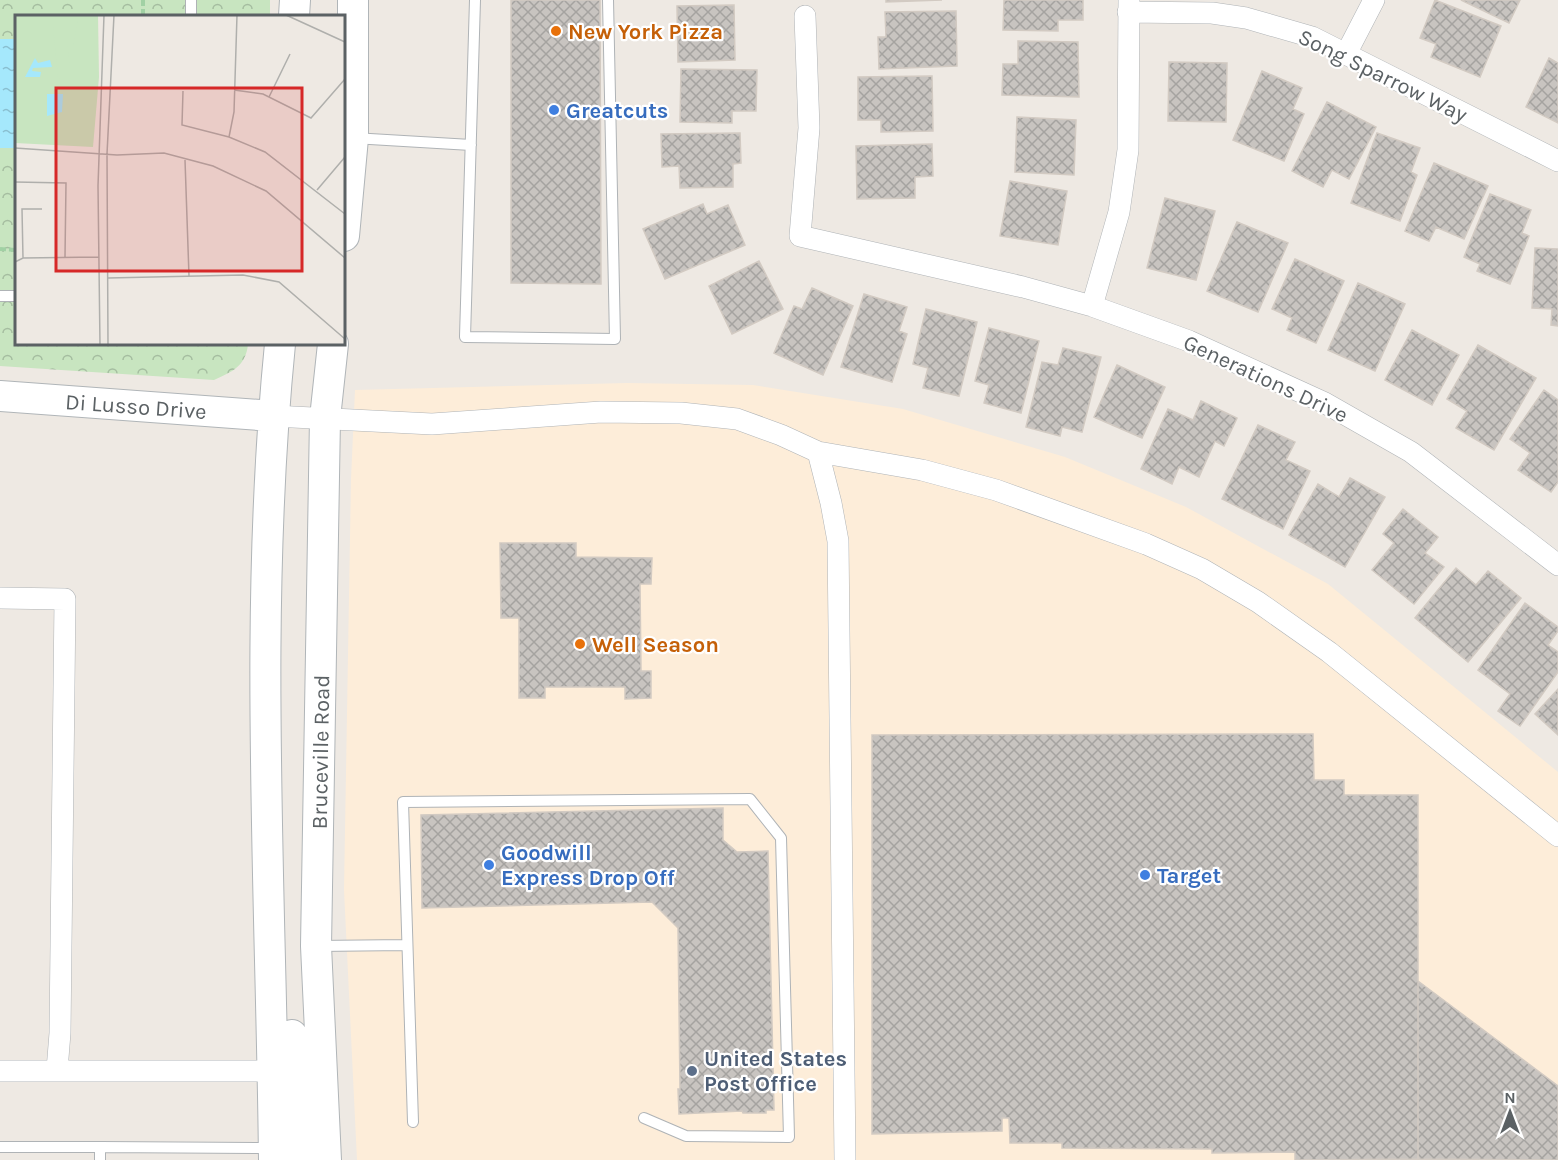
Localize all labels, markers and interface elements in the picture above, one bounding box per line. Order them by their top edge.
inset map [15,15,345,345]
place label: New York Pizza [568,19,723,45]
marker: New York Pizza [549,24,563,38]
street label: Song Sparrow Way [1294,24,1471,128]
place label: Greatcuts [566,98,668,124]
marker: Greatcuts [547,103,561,117]
street label: Generations Drive [1179,329,1352,428]
street label: Di Lusso Drive [64,389,208,425]
place label: Well Season [592,632,719,658]
marker: Well Season [573,637,587,651]
street label: Bruceville Road [307,674,335,830]
place label: Goodwill Express Drop Off [501,840,676,891]
marker: Goodwill Express Drop Off [482,858,496,872]
place label: Target [1157,863,1221,889]
marker: Target [1138,868,1152,882]
place label: United States Post Office [704,1046,847,1097]
marker: United States Post Office [685,1064,699,1078]
north arrow [1480,1082,1540,1142]
text: N [1504,1088,1516,1107]

